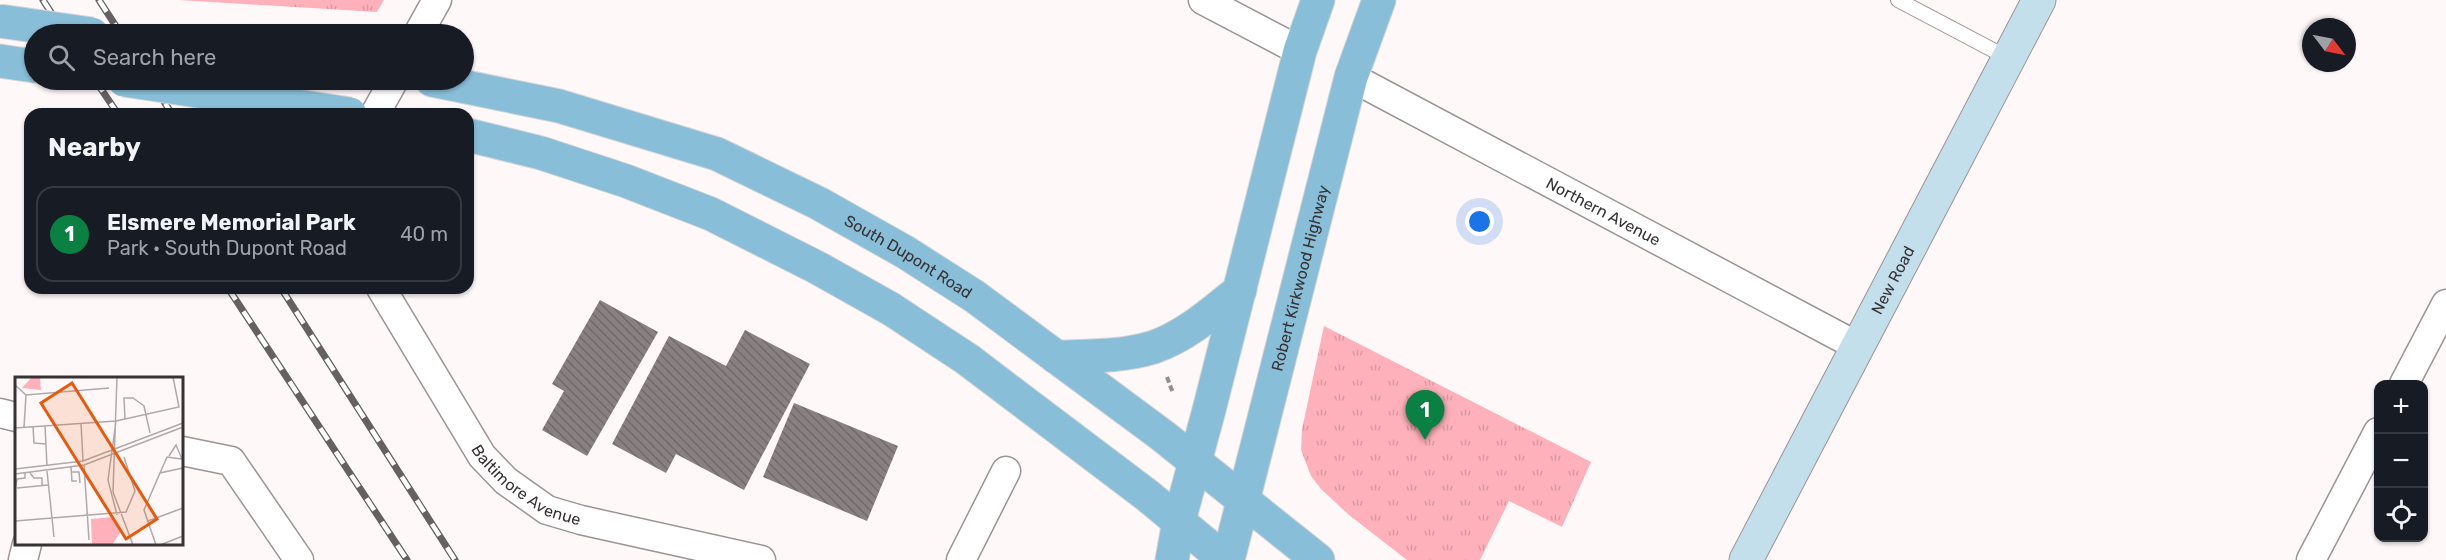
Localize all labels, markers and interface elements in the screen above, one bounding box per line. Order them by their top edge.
north arrow [2302,18,2356,72]
search box [24,24,474,90]
icon: search [45,41,78,74]
text: Search here [93,44,216,71]
text: Nearby [48,132,141,163]
street label: Northern Avenue [1543,173,1664,249]
street label: Robert Kirkwood Highway [1267,183,1333,373]
your location [1465,207,1494,236]
text: Elsmere Memorial Park [107,209,356,236]
street label: South Dupont Road [841,210,976,302]
text: 1 [65,222,74,246]
text: 40 m [400,222,448,246]
text: Park · South Dupont Road [107,236,347,260]
street label: New Road [1867,243,1918,317]
inset map [15,377,183,545]
map controls [2374,380,2428,542]
button: + [2374,380,2428,434]
pin: 1 [1406,390,1444,440]
button: − [2374,434,2428,488]
street label: Baltimore Avenue [468,441,583,529]
button: locate [2374,488,2428,542]

